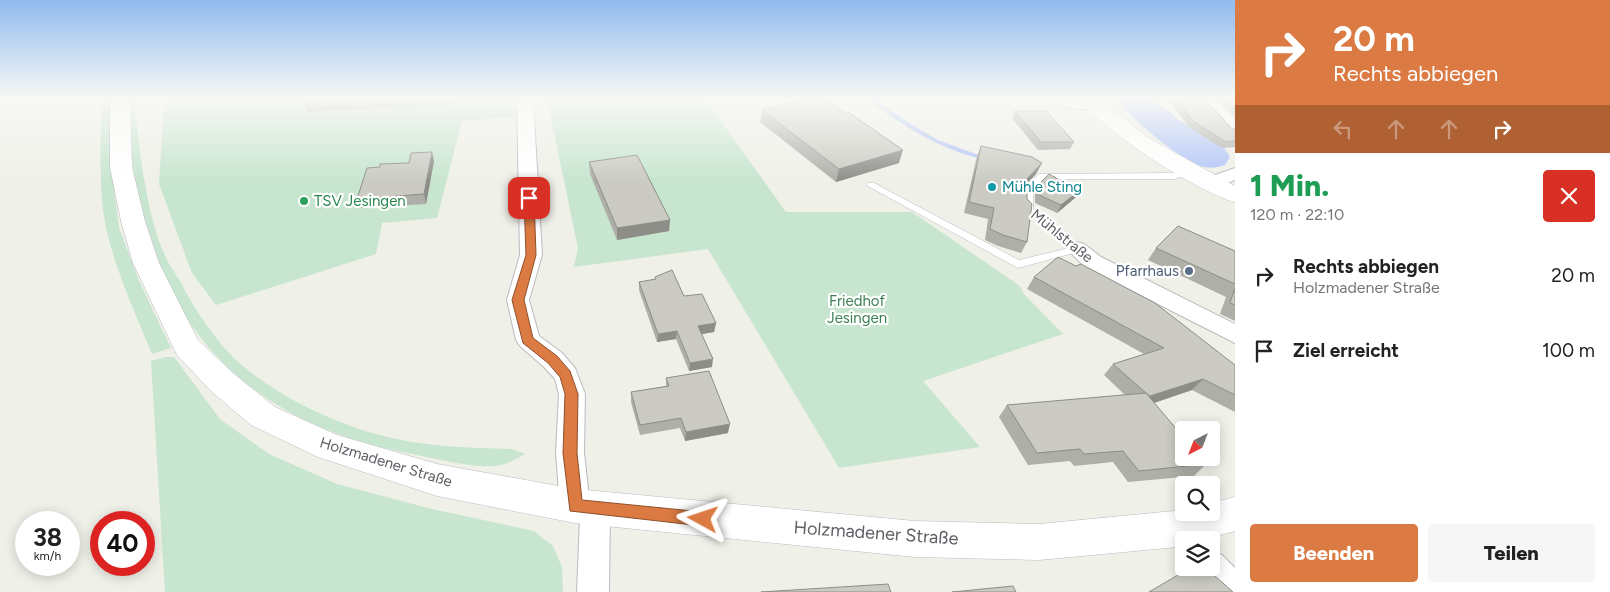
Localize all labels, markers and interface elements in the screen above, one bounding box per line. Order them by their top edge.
text: 20 m [1333,18,1415,60]
icon: right [1250,20,1315,85]
text: Rechts abbiegen [1333,60,1498,87]
icon: left [1329,115,1357,143]
icon: ahead [1382,115,1410,143]
icon: ahead [1435,115,1463,143]
icon: right [1488,115,1516,143]
text: 1 Min. [1250,167,1329,204]
button: close [1543,170,1595,222]
pin [508,177,550,219]
place label: Mühle Sting [1002,178,1082,196]
marker: Mühle Sting [986,181,998,193]
icon: arrive [515,184,543,212]
place label: TSV Jesingen [314,192,406,210]
marker: TSV Jesingen [298,195,310,207]
street label: Mühlstraße [1027,205,1097,267]
text: 120 m · 22:10 [1250,205,1344,224]
text: Rechts abbiegen [1293,255,1439,278]
place label: Pfarrhaus [1116,262,1179,280]
icon: right [1250,262,1278,290]
text: 20 m [1551,264,1595,287]
marker: Pfarrhaus [1183,265,1195,277]
text: Holzmadener Straße [1293,278,1440,297]
park label: Friedhof Jesingen [827,292,887,327]
icon: arrive [1250,337,1278,365]
text: Ziel erreicht [1293,339,1399,362]
text: 100 m [1542,339,1595,362]
north arrow [1175,421,1220,466]
map controls [1175,421,1220,576]
street label: Holzmadener Straße [318,433,454,491]
button: search [1175,476,1220,521]
position arrow [676,492,728,544]
speed limit sign: 40 [90,511,155,576]
street label: Holzmadener Straße [793,516,959,550]
text: 38 [33,522,62,552]
button: Beenden [1250,524,1418,582]
button: Teilen [1428,524,1595,582]
button: layers [1175,531,1220,576]
text: km/h [34,549,61,563]

